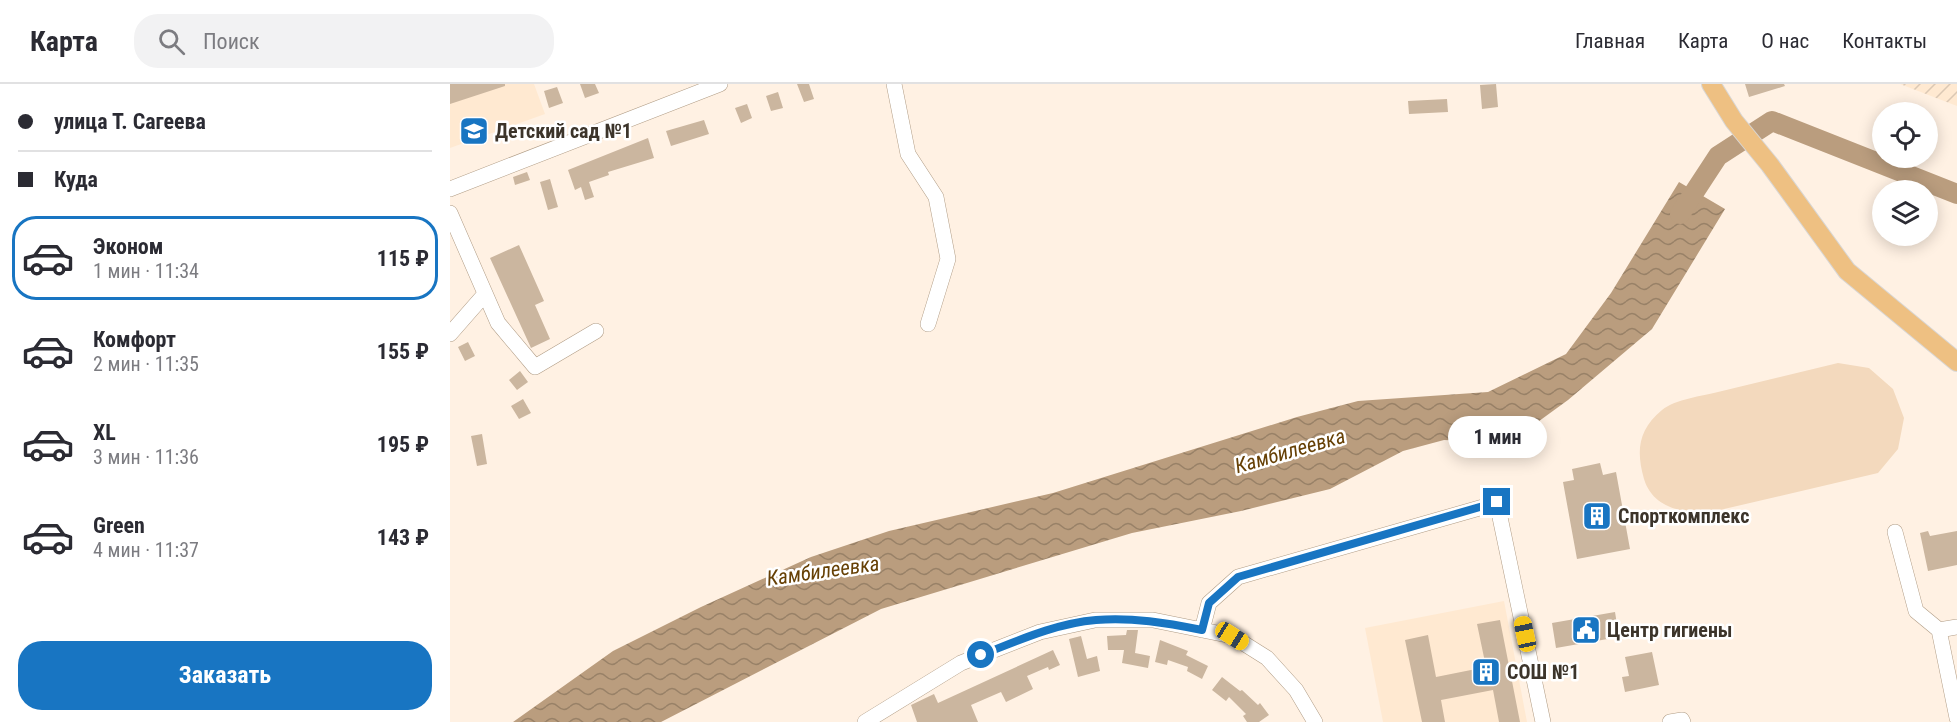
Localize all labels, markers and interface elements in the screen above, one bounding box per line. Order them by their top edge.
search box [134,14,554,68]
text: Карта [30,25,98,58]
icon: search [155,25,188,58]
text: Поиск [203,29,260,54]
text: Главная [1575,29,1645,53]
text: Карта [1678,29,1728,53]
text: О нас [1761,29,1809,53]
text: Контакты [1842,29,1927,53]
map controls [1872,102,1938,246]
button: locate [1872,102,1938,168]
text: улица Т. Сагеева [54,109,206,134]
school or university icon: Детский сад №1 [458,115,490,147]
place label: Детский сад №1 [495,119,632,143]
text: Куда [54,167,98,192]
button: layers [1872,180,1938,246]
icon: car [21,231,75,285]
text: Эконом [93,234,163,259]
text: 115 ₽ [377,246,429,271]
text: 1 мин · 11:34 [93,259,199,283]
icon: car [21,324,75,378]
text: Комфорт [93,327,176,352]
text: 155 ₽ [377,339,429,364]
text: 2 мин · 11:35 [93,352,199,376]
callout: 1 мин [1448,415,1546,457]
icon: car [21,417,75,471]
text: XL [93,420,116,445]
water label: Камбилеевка [1232,424,1348,478]
text: 1 мин [1474,425,1521,449]
text: 195 ₽ [377,432,429,457]
text: 3 мин · 11:36 [93,445,199,469]
route end [1483,488,1510,515]
building icon: Спорткомплекс [1581,500,1613,532]
place label: Спорткомплекс [1618,504,1749,528]
icon: car [21,510,75,564]
text: Green [93,513,145,538]
text: 143 ₽ [377,525,429,550]
text: 4 мин · 11:37 [93,538,199,562]
water label: Камбилеевка [765,551,881,591]
public building icon: Центр гигиены [1570,614,1602,646]
car [1512,615,1538,653]
place label: Центр гигиены [1607,618,1733,642]
car [1212,619,1252,653]
button: Заказать [18,641,432,710]
route start [967,641,994,668]
building icon: СОШ №1 [1470,656,1502,688]
place label: СОШ №1 [1507,660,1579,684]

